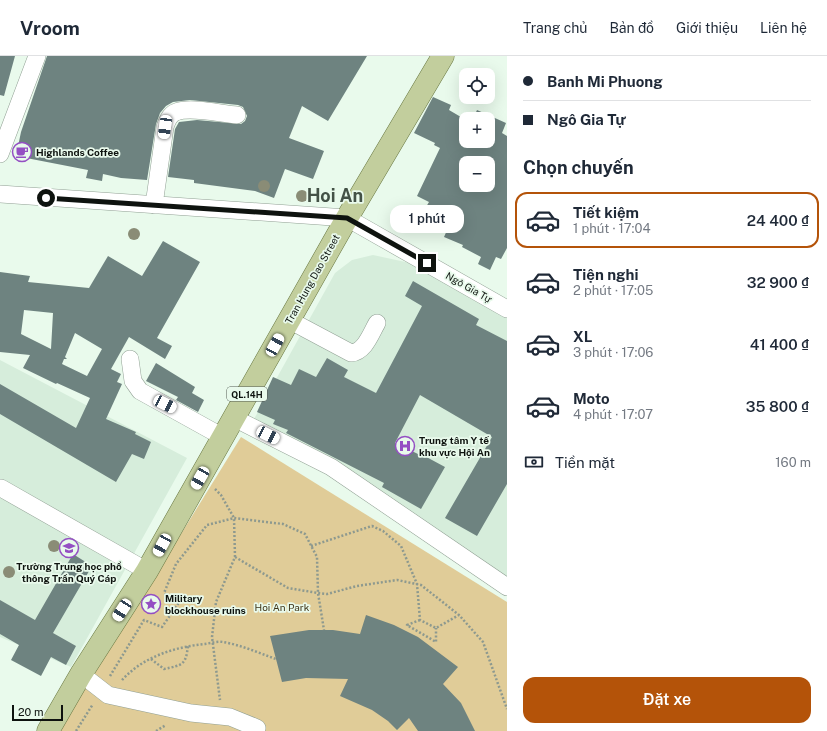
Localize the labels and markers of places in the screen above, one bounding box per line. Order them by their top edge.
cafe icon: Highlands Coffee [11,141,33,163]
place label: Highlands Coffee [36,146,119,158]
place label: Trung tâm Y tế khu vực Hội An [419,434,490,459]
hospital icon: Trung tâm Y tế khu vực Hội An [394,435,416,457]
school or university icon: Trường Trung học phổ thông Trần Quý Cáp [58,537,80,559]
place label: Trường Trung học phổ thông Trần Quý Cáp [16,560,122,584]
place label: Military blockhouse ruins [165,592,246,616]
place icon: Military blockhouse ruins [140,593,162,615]

